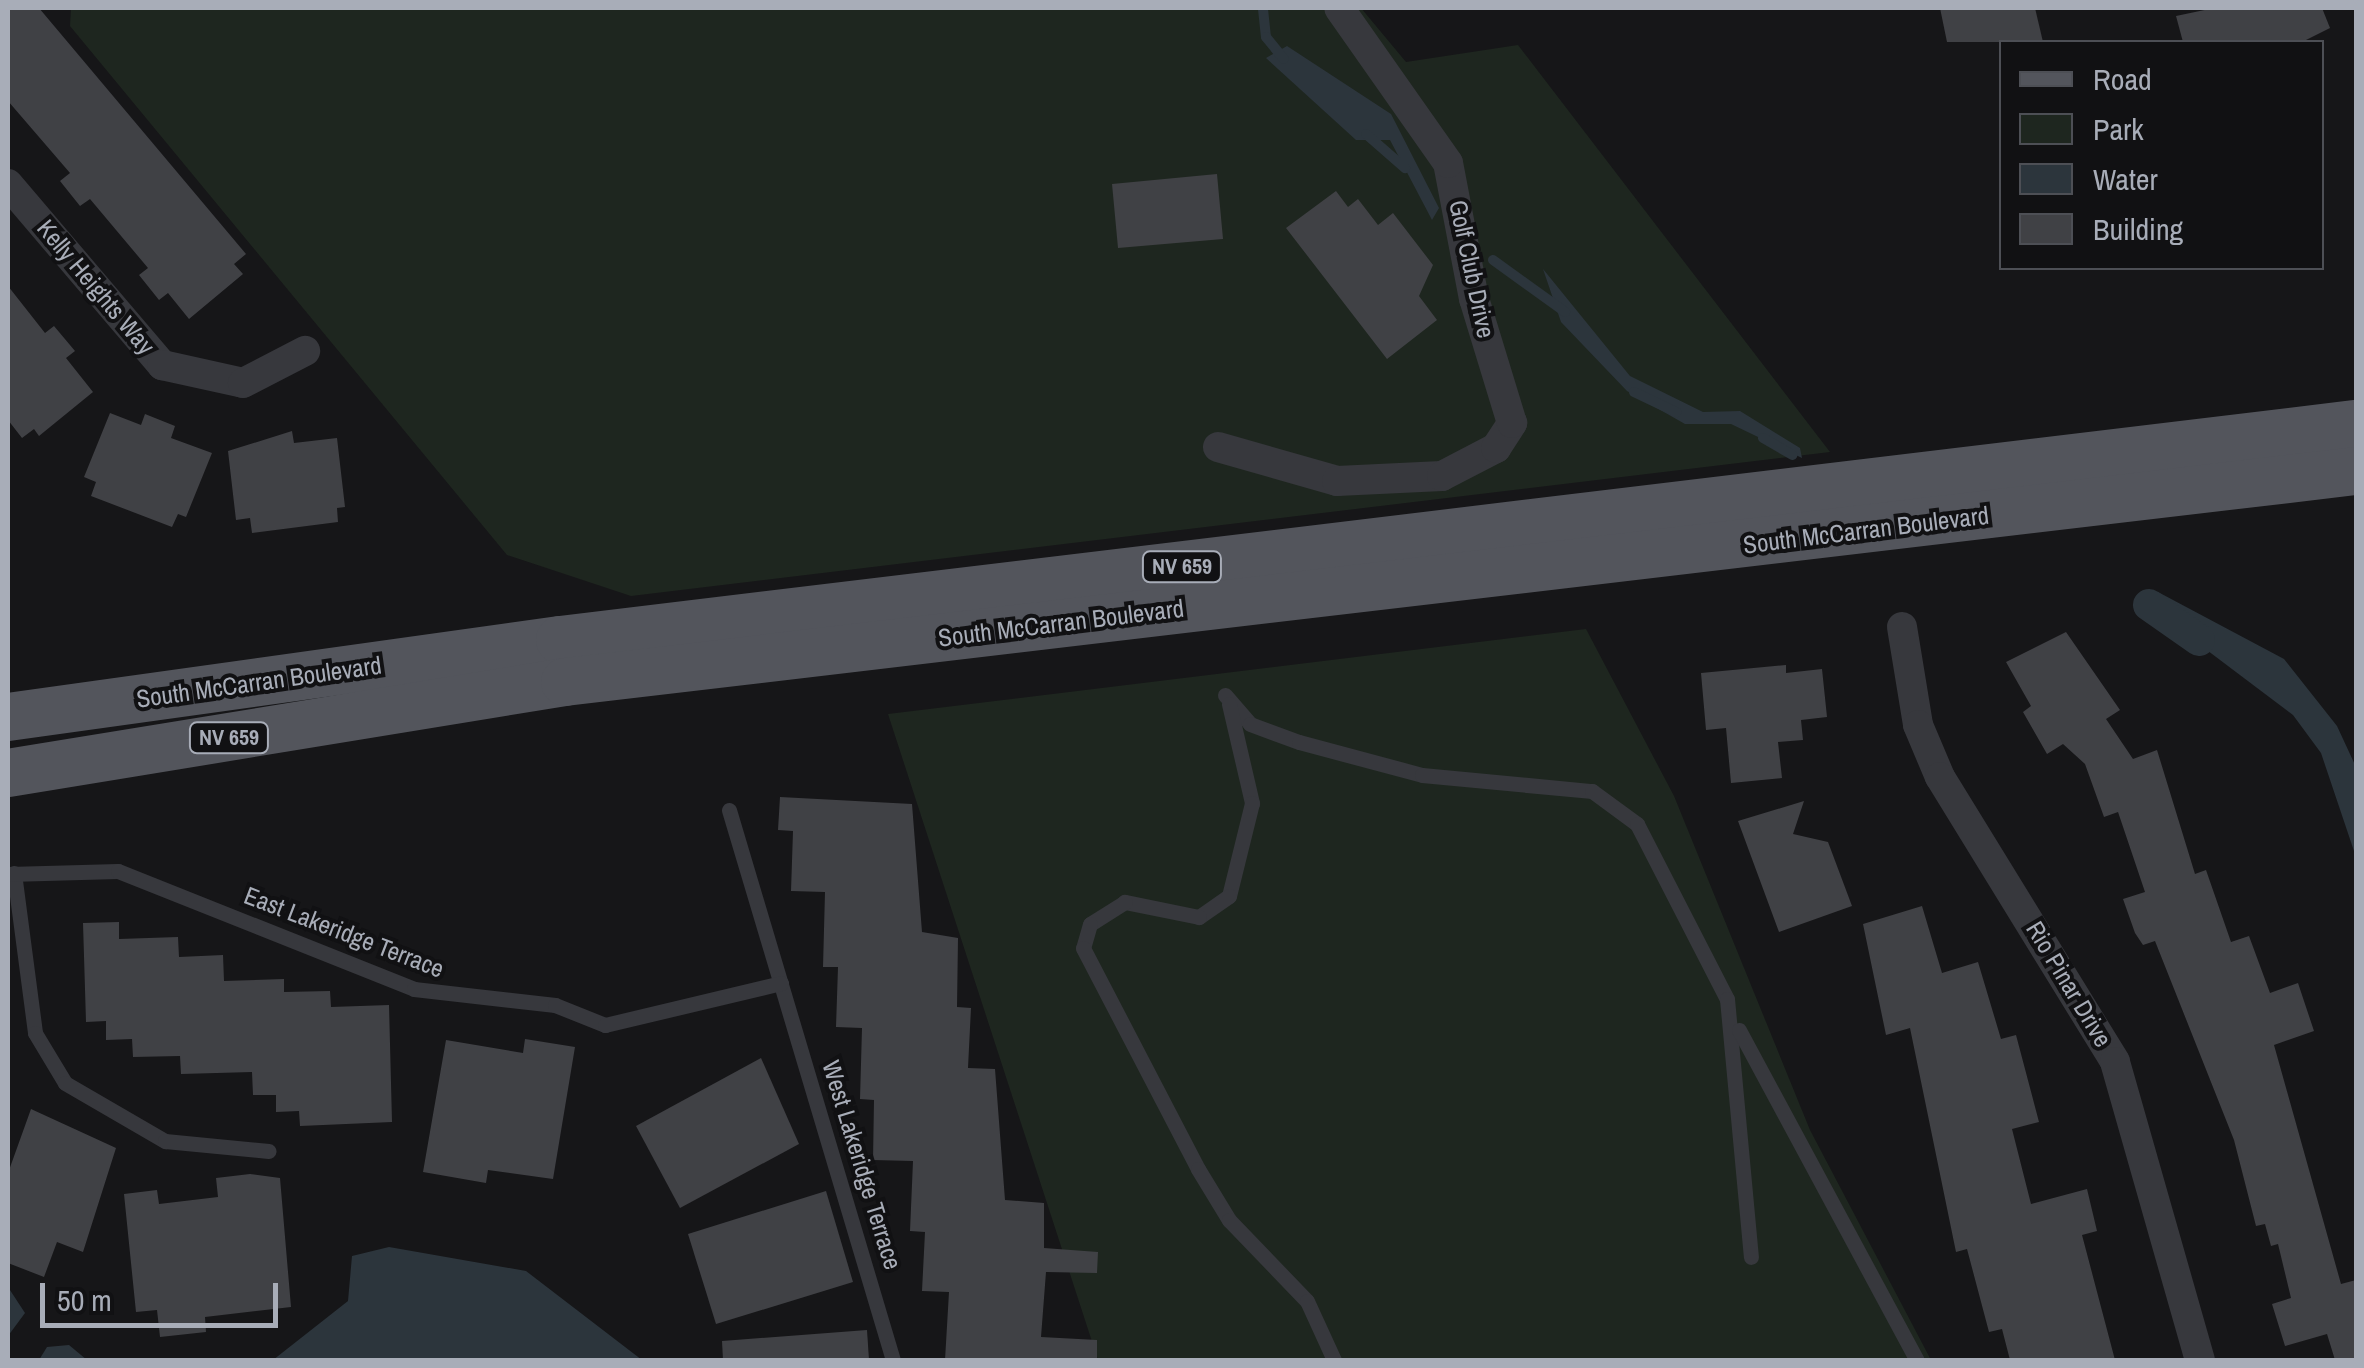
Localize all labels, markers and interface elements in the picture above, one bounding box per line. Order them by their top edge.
legend [1999,40,2324,270]
text: Road [2093,59,2152,99]
text: Park [2093,109,2144,149]
text: Water [2093,159,2158,199]
street label: Golf Club Drive [1443,197,1501,341]
text: Building [2093,209,2183,249]
street label: Kelly Heights Way [31,213,161,361]
street label: South McCarran Boulevard [1741,500,1991,560]
road number: NV 659 [1140,550,1224,584]
street label: South McCarran Boulevard [936,593,1186,653]
street label: South McCarran Boulevard [134,650,384,714]
road number: NV 659 [186,721,272,755]
street label: East Lakeridge Terrace [240,880,448,984]
street label: Rio Pinar Drive [2020,916,2118,1052]
street label: West Lakeridge Terrace [816,1057,908,1273]
scale bar [45,1263,282,1325]
text: 50 m [57,1280,112,1320]

